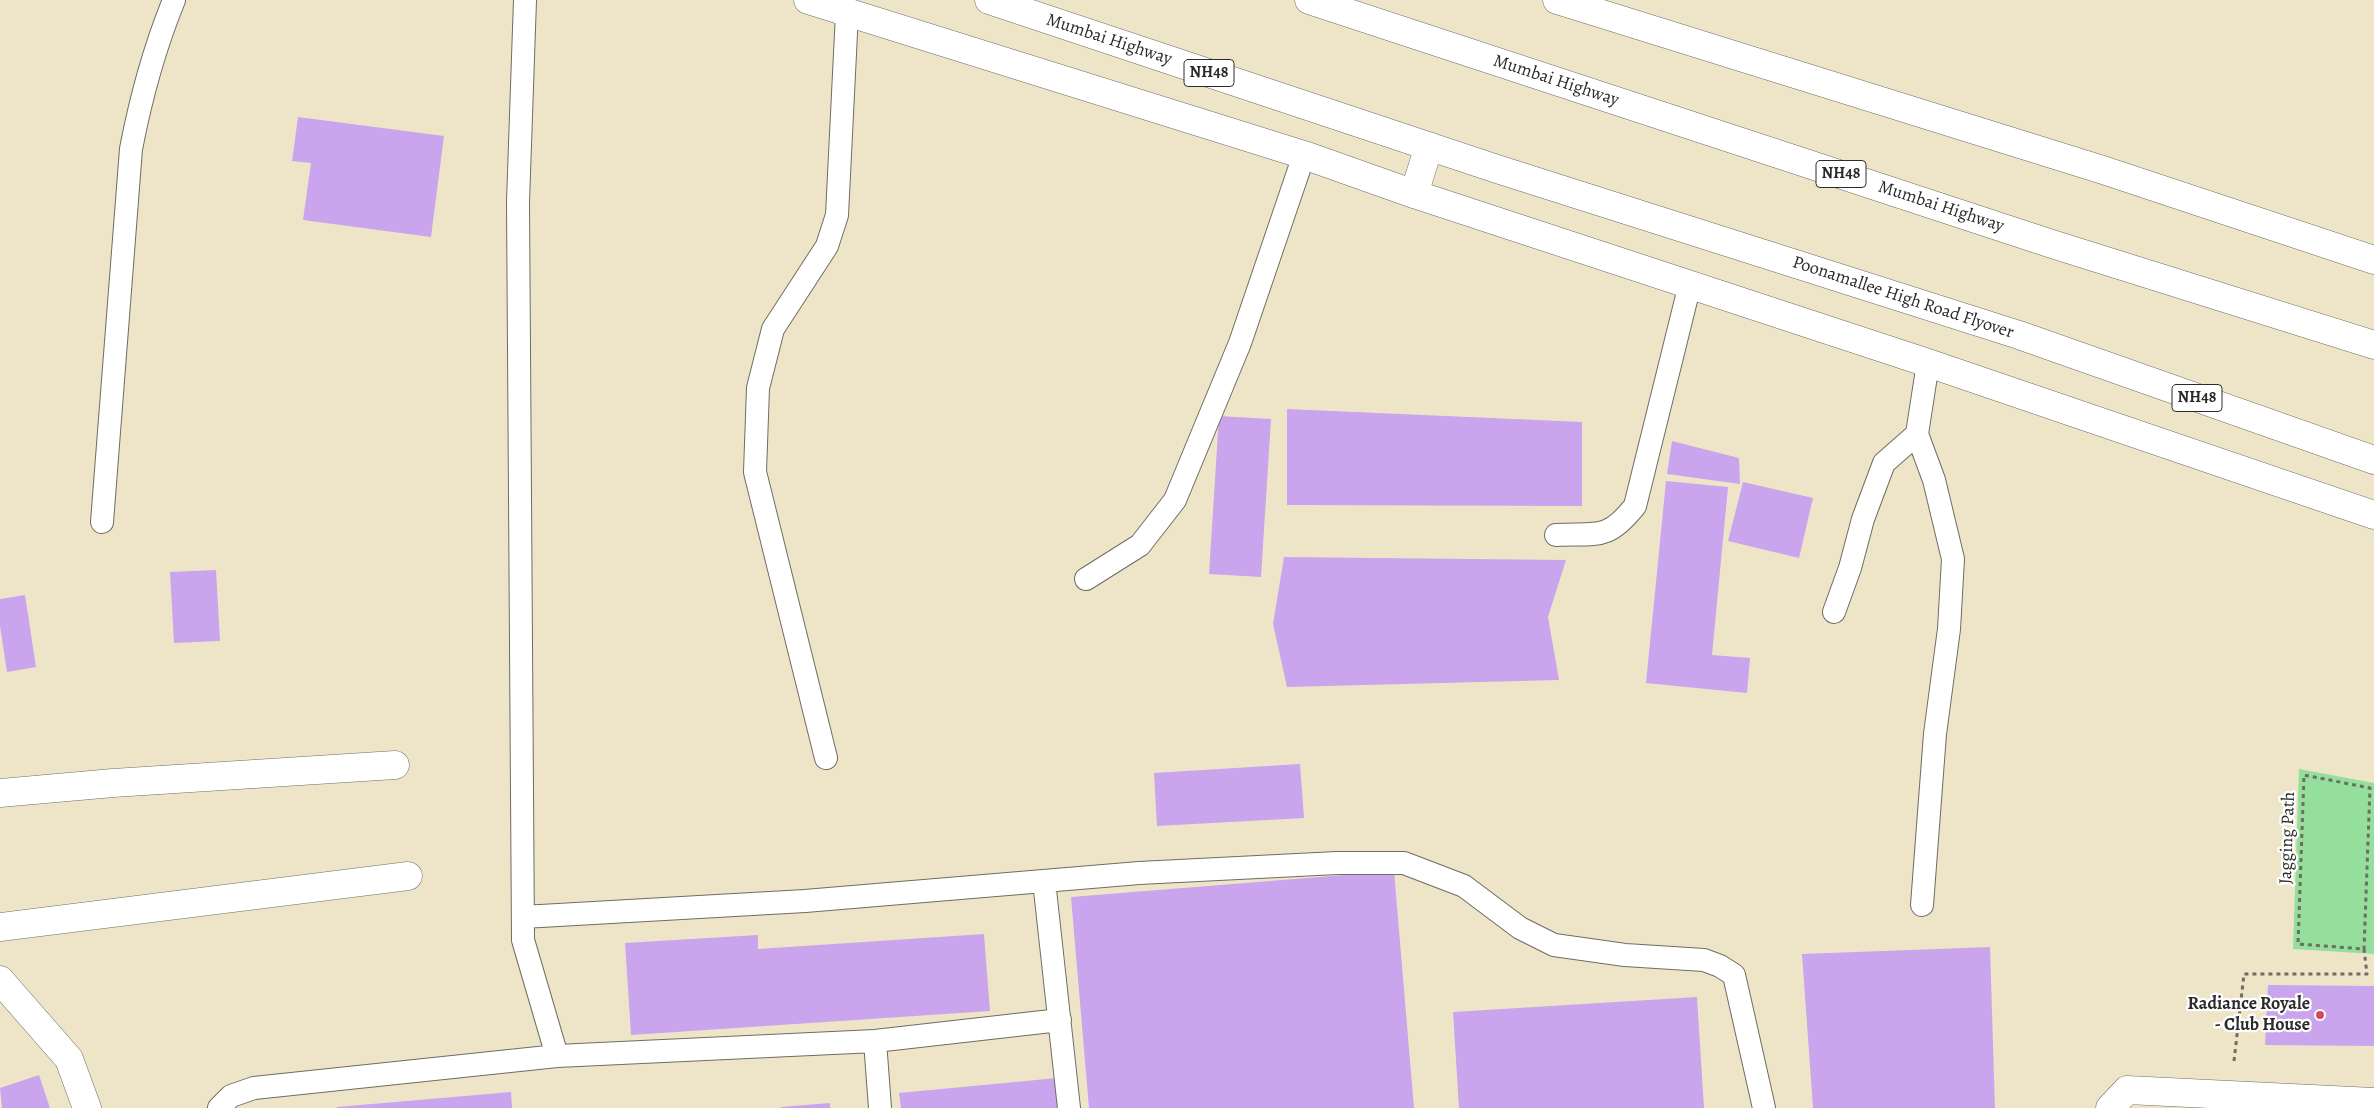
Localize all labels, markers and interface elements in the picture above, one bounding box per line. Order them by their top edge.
street label: Mumbai Highway [1043,9,1175,71]
street label: Mumbai Highway [1490,50,1622,112]
road number: NH48 [1184,59,1234,86]
road number: NH48 [1816,160,1866,188]
street label: Mumbai Highway [1875,176,2007,238]
street label: Poonamallee High Road Flyover [1790,252,2016,344]
road number: NH48 [2172,384,2222,412]
street label: Jagging Path [2276,791,2300,885]
place label: Radiance Royale - Club House [2187,994,2310,1036]
marker: Radiance Royale - Club House [2314,1009,2326,1021]

